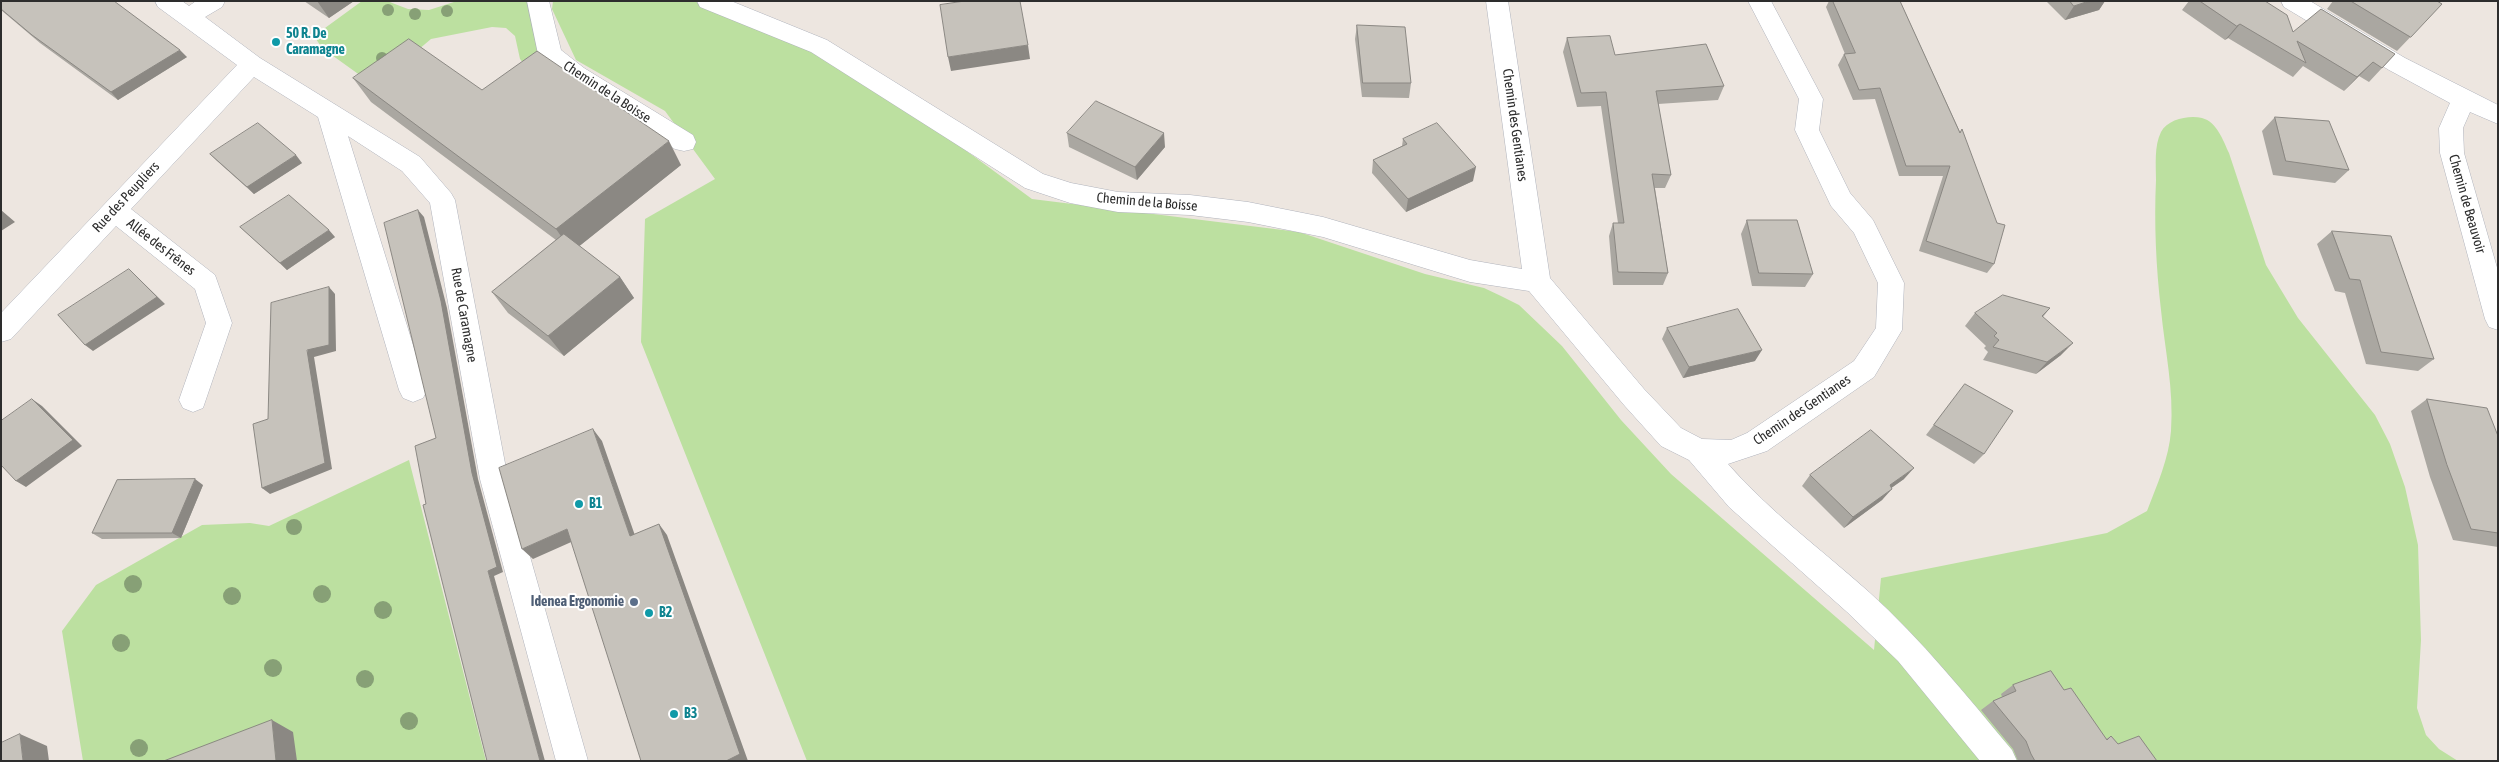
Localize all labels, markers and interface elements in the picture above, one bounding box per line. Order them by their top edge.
place label: 50 R. De Caramagne [286,26,345,58]
marker: 50 R. De Caramagne [270,36,282,48]
street label: Chemin de la Boisse [560,57,654,127]
street label: Chemin des Gentianes [1499,68,1531,182]
street label: Chemin de Beauvoir [2445,153,2489,255]
street label: Rue des Peupliers [89,158,163,236]
street label: Chemin de la Boisse [1096,189,1198,215]
street label: Allée des Frênes [123,215,199,279]
street label: Rue de Caramagne [447,266,481,364]
street label: Chemin des Gentianes [1750,371,1854,449]
place label: B1 [589,496,602,512]
marker: B1 [573,498,585,510]
place label: Idenea Ergonomie [531,594,624,610]
marker: Idenea Ergonomie [628,596,640,608]
place label: B2 [659,605,672,621]
marker: B2 [643,607,655,619]
place label: B3 [684,706,697,722]
marker: B3 [668,708,680,720]

